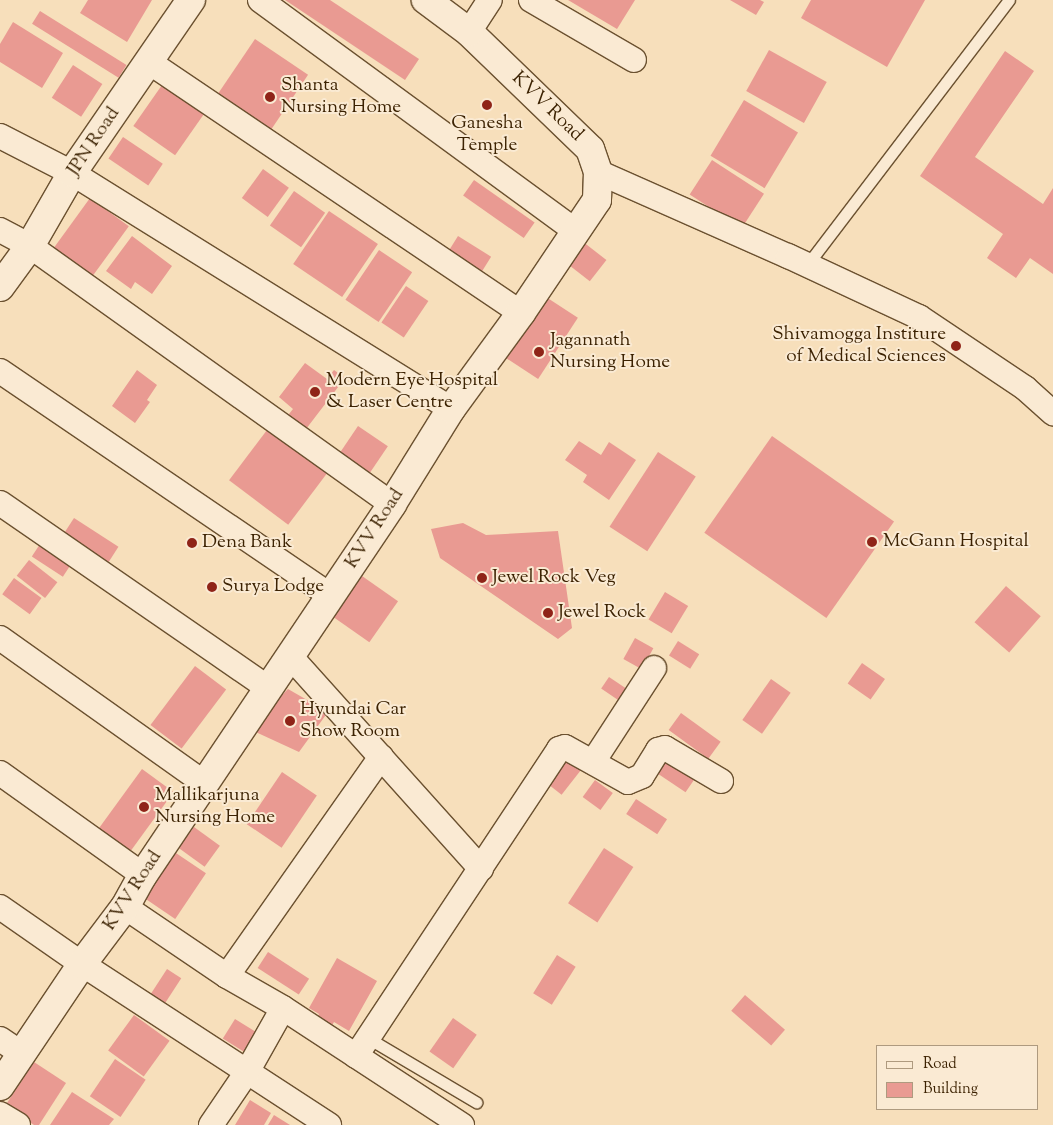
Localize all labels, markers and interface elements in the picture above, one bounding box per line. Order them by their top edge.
street label: KVV Road [506,67,588,147]
place label: Shanta Nursing Home [281,75,401,119]
marker: Shanta Nursing Home [263,90,277,104]
marker: Ganesha Temple [481,99,493,111]
street label: JPN Road [63,103,125,181]
place label: Ganesha Temple [451,113,523,157]
place label: Shivamogga Institure of Medical Sciences [772,324,946,368]
place label: Jagannath Nursing Home [550,330,670,374]
marker: Shivamogga Institure of Medical Sciences [950,340,962,352]
marker: Jagannath Nursing Home [532,345,546,359]
place label: Modern Eye Hospital & Laser Centre [326,370,498,414]
marker: Modern Eye Hospital & Laser Centre [308,385,322,399]
street label: KVV Road [341,485,409,573]
place label: McGann Hospital [883,531,1029,553]
place label: Dena Bank [202,532,292,554]
marker: McGann Hospital [865,535,879,549]
marker: Dena Bank [186,537,198,549]
place label: Jewel Rock Veg [492,567,616,589]
marker: Jewel Rock Veg [476,572,488,584]
place label: Surya Lodge [222,576,324,598]
marker: Surya Lodge [206,581,218,593]
place label: Jewel Rock [558,602,646,624]
marker: Jewel Rock [542,607,554,619]
place label: Hyundai Car Show Room [300,699,406,743]
marker: Hyundai Car Show Room [284,715,296,727]
place label: Mallikarjuna Nursing Home [155,785,275,829]
marker: Mallikarjuna Nursing Home [137,800,151,814]
street label: KVV Road [99,847,167,935]
legend [876,1045,1038,1110]
text: Road [923,1054,957,1075]
text: Building [923,1079,978,1100]

